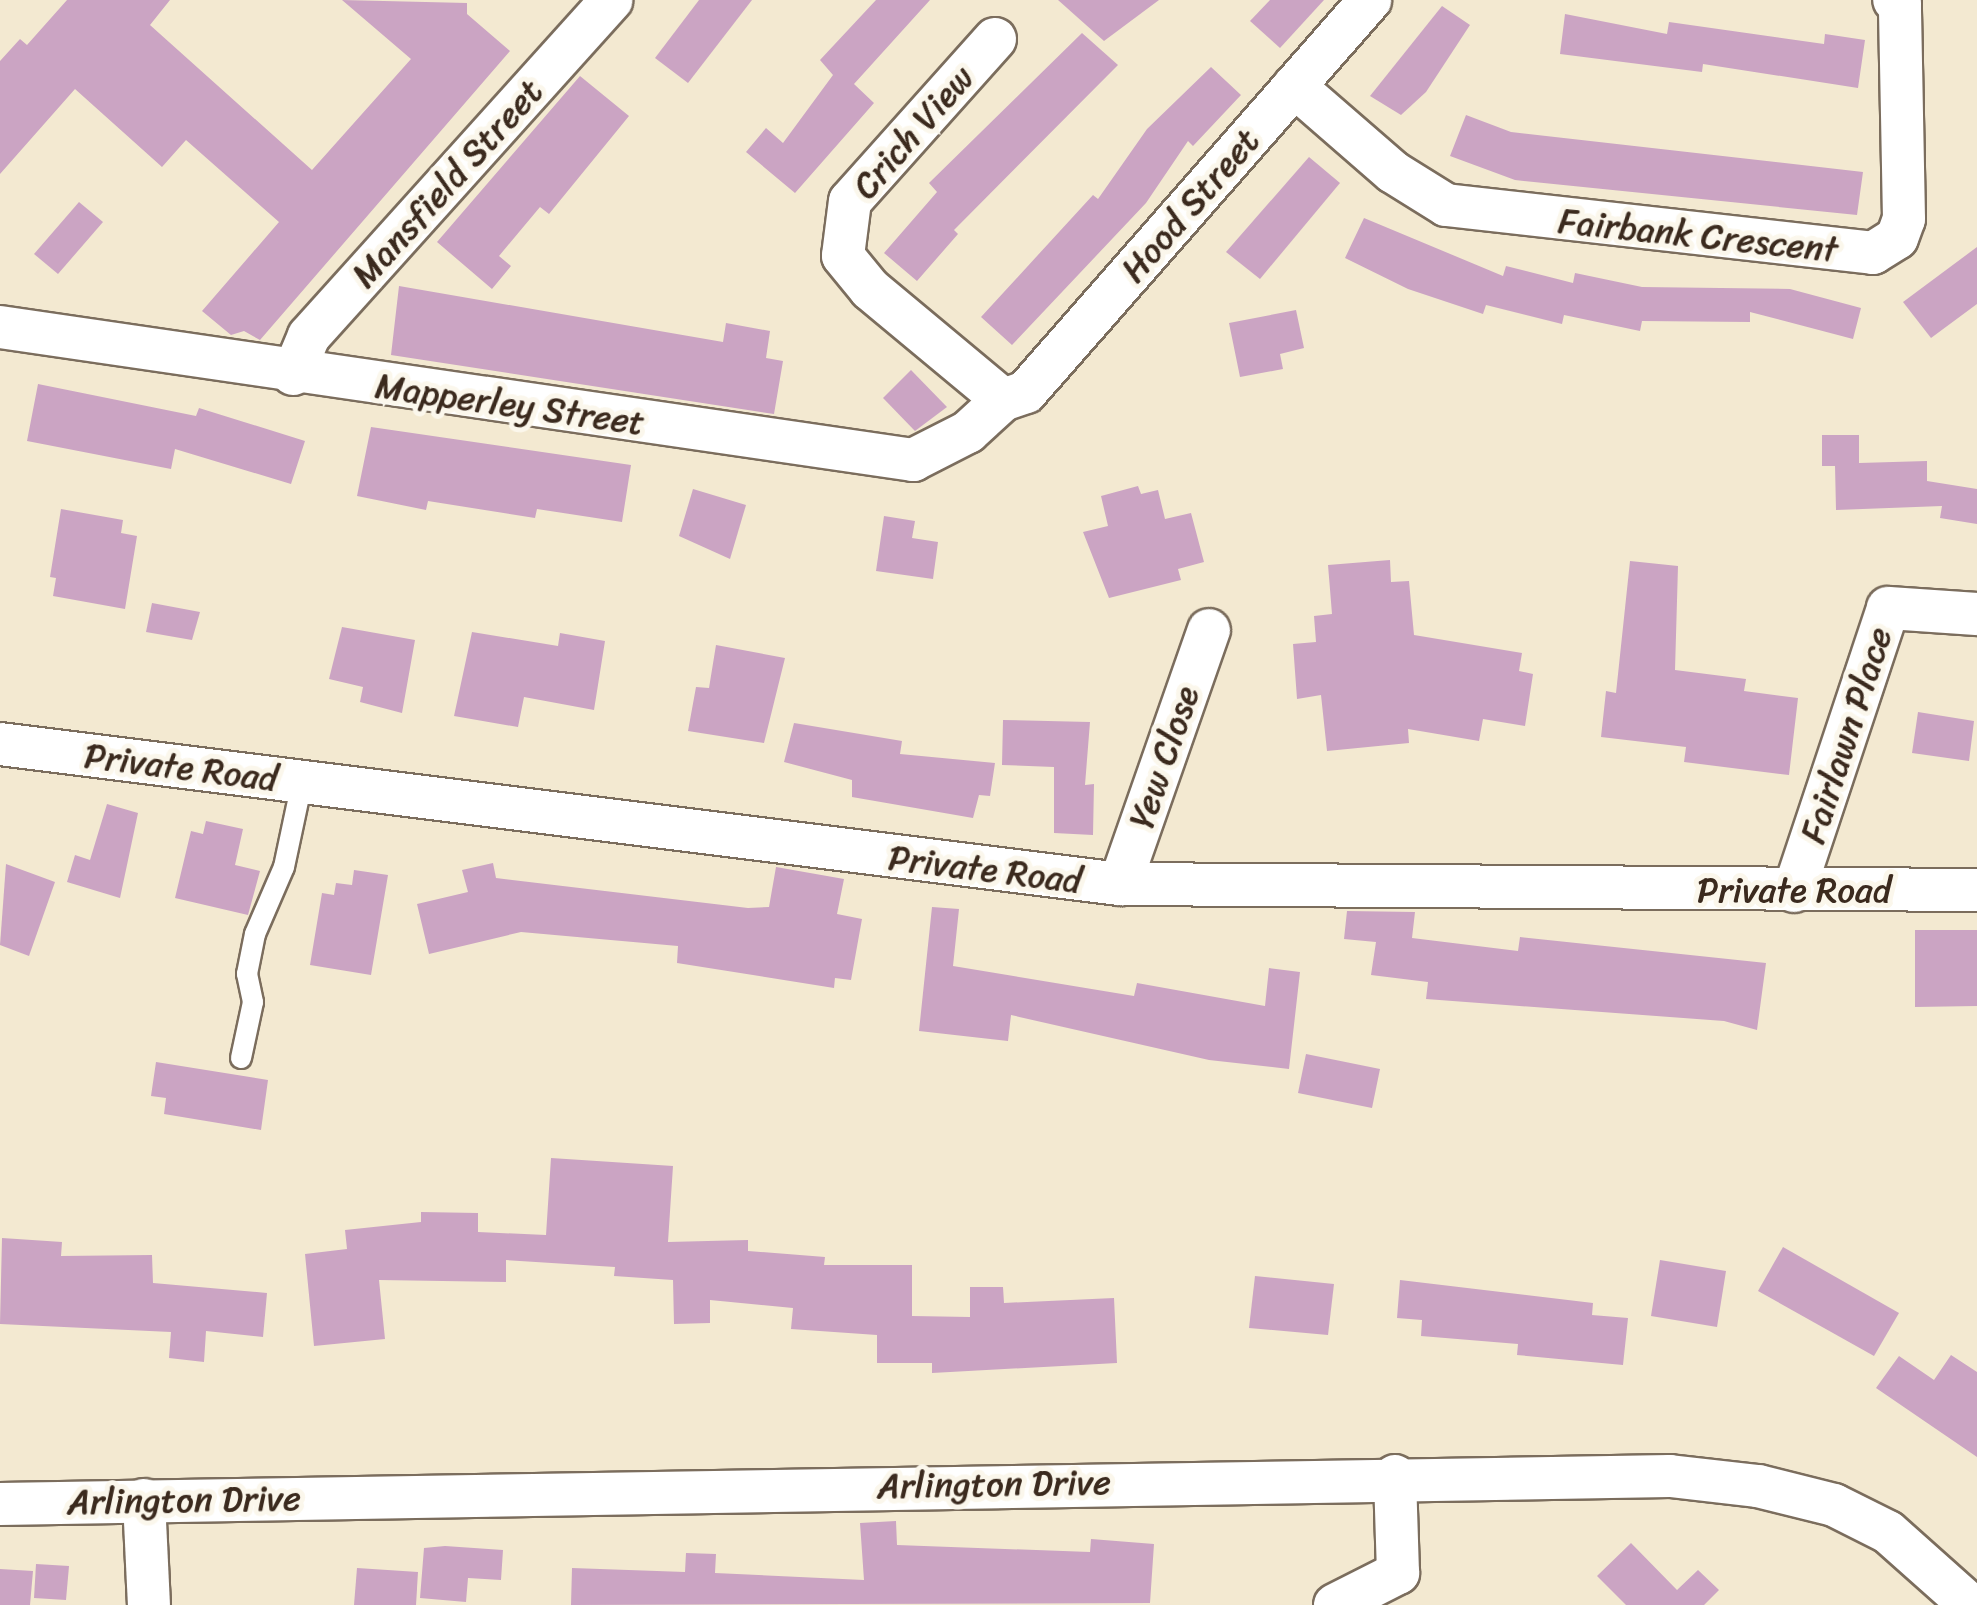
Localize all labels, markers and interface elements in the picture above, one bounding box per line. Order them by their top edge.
street label: Crich View [844,57,982,207]
street label: Mansfield Street [343,71,551,295]
street label: Hood Street [1112,120,1268,290]
street label: Fairbank Crescent [1555,199,1841,271]
street label: Mapperley Street [373,364,647,444]
street label: Fairlawn Place [1791,622,1901,848]
street label: Yew Close [1120,679,1208,835]
street label: Private Road [82,734,280,800]
street label: Private Road [886,836,1084,902]
street label: Private Road [1697,869,1891,911]
street label: Arlington Drive [877,1461,1111,1507]
street label: Arlington Drive [67,1477,301,1523]

